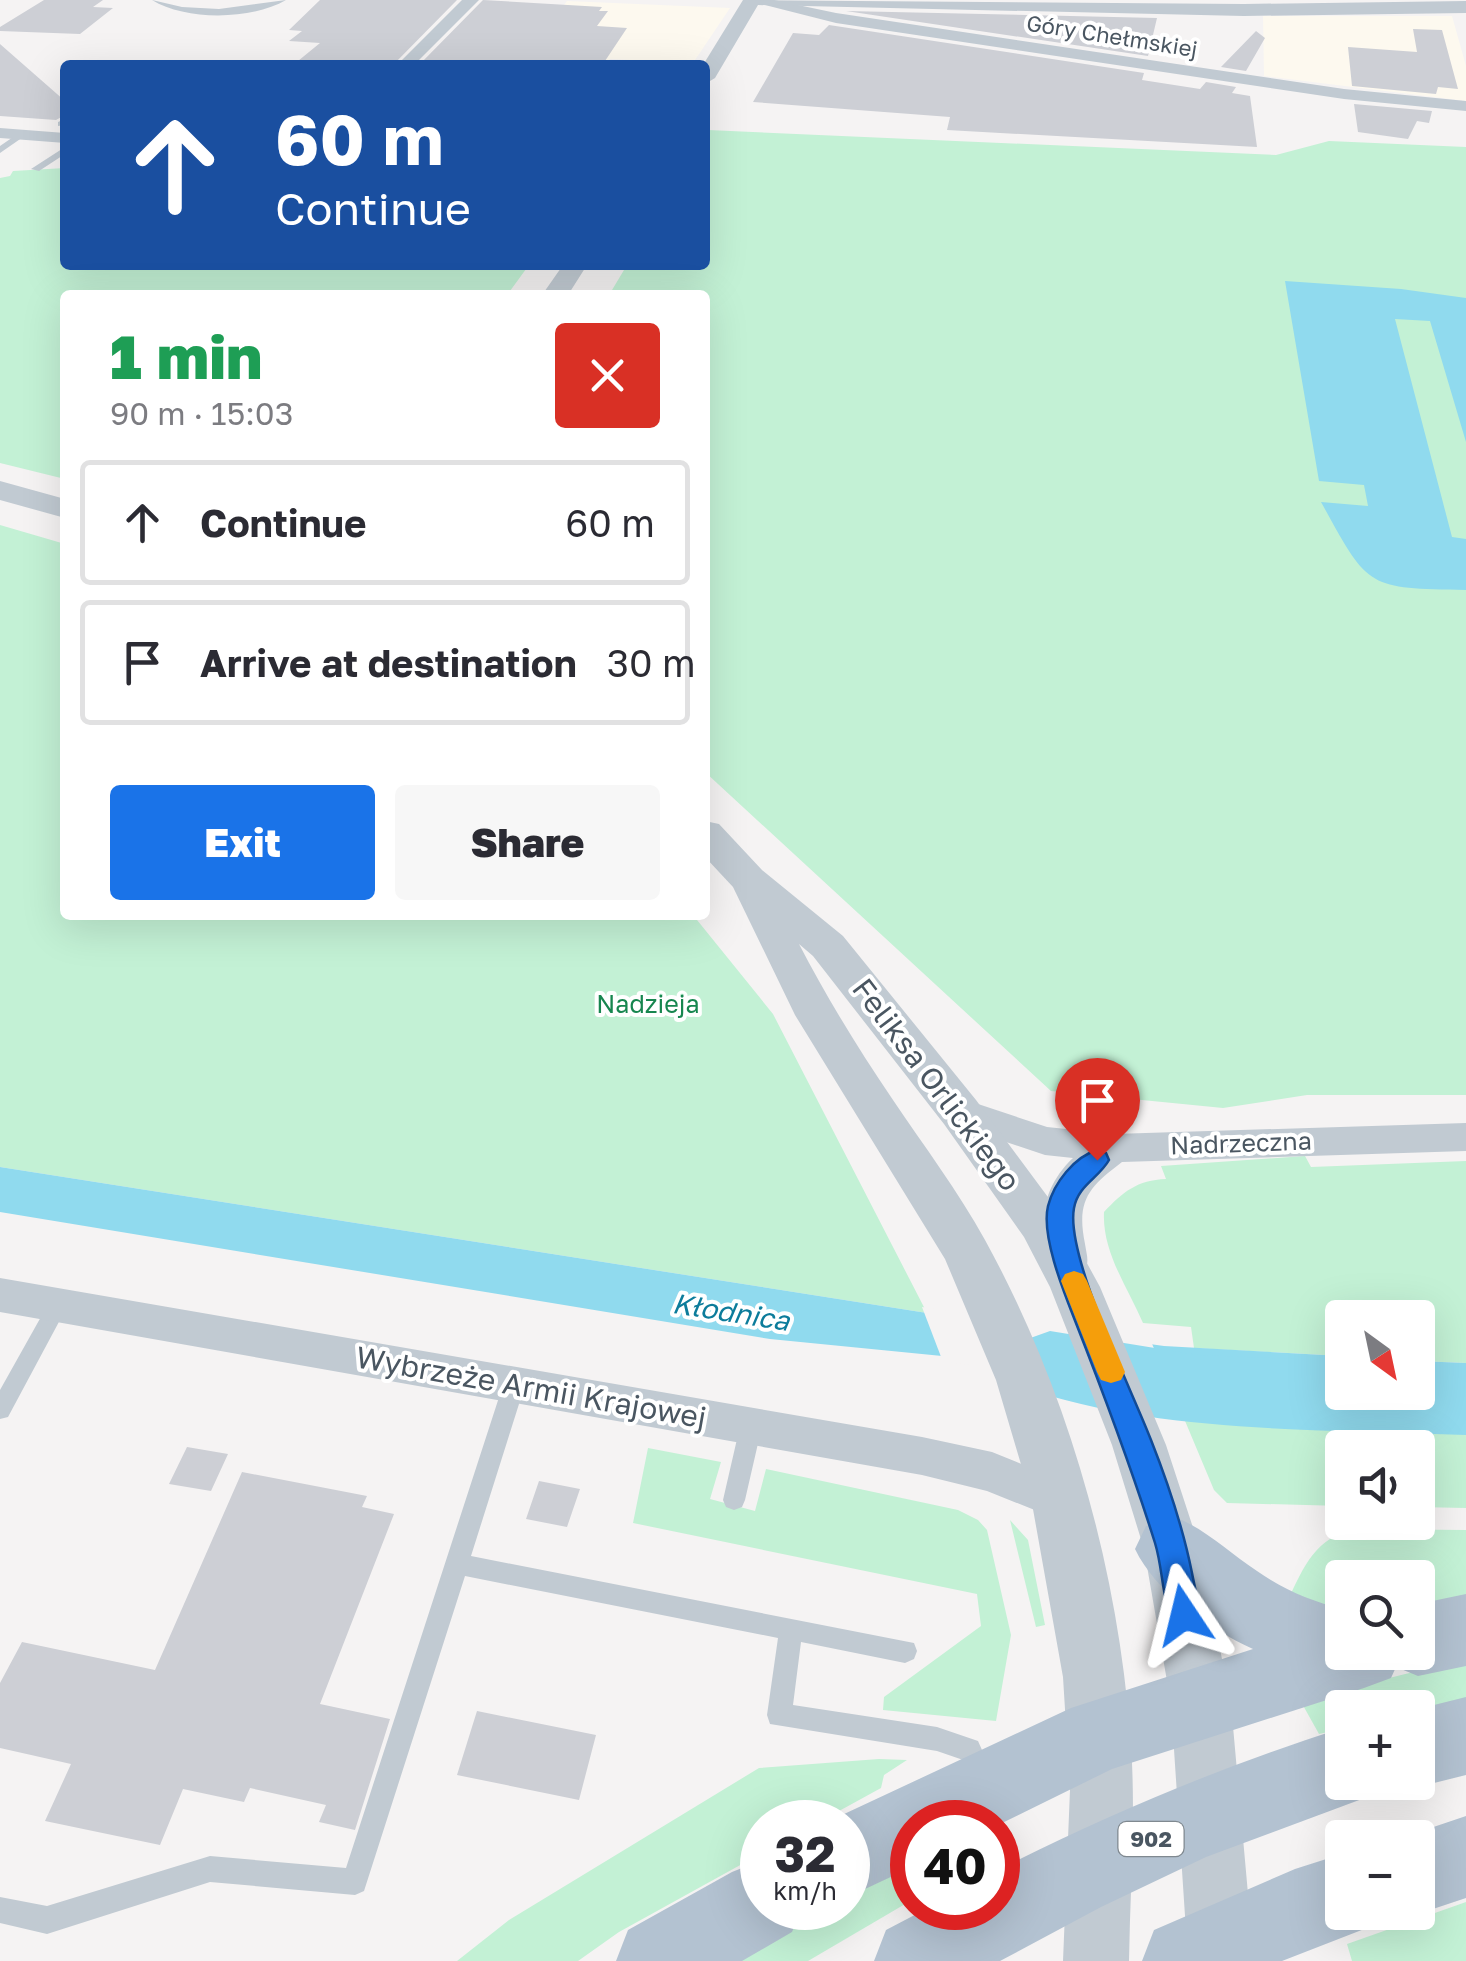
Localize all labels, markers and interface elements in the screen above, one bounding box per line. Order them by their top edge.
street label: Góry Chełmskiej [1025,9,1200,62]
text: 60 m [275,96,444,180]
icon: ahead [110,100,240,230]
text: Continue [275,181,471,235]
text: 1 min [110,320,262,392]
button: close [555,323,660,428]
text: 90 m · 15:03 [110,394,293,432]
icon: ahead [115,495,170,550]
text: Continue [200,500,366,545]
text: 60 m [565,500,655,545]
icon: arrive [115,635,170,690]
text: Arrive at destination [200,640,577,685]
text: 30 m [607,640,696,685]
button: Exit [110,785,375,900]
button: Share [395,785,660,900]
street label: Feliksa Orlickiego [845,971,1028,1198]
park label: Nadzieja [596,988,700,1019]
pin [1055,1058,1140,1161]
icon: arrive [1070,1073,1125,1128]
street label: Nadrzeczna [1170,1125,1312,1160]
water label: Kłodnica [670,1286,793,1337]
north arrow [1325,1300,1435,1410]
map controls [1325,1300,1435,1930]
street label: Wybrzeże Armii Krajowej [353,1338,709,1436]
button: sound [1325,1430,1435,1540]
button: search [1325,1560,1435,1670]
position arrow [1132,1563,1236,1667]
button: + [1325,1690,1435,1800]
speed limit sign: 40 [890,1800,1020,1930]
button: − [1325,1820,1435,1930]
road number: 902 [1118,1822,1184,1856]
text: 32 [774,1823,835,1883]
text: km/h [773,1875,837,1906]

